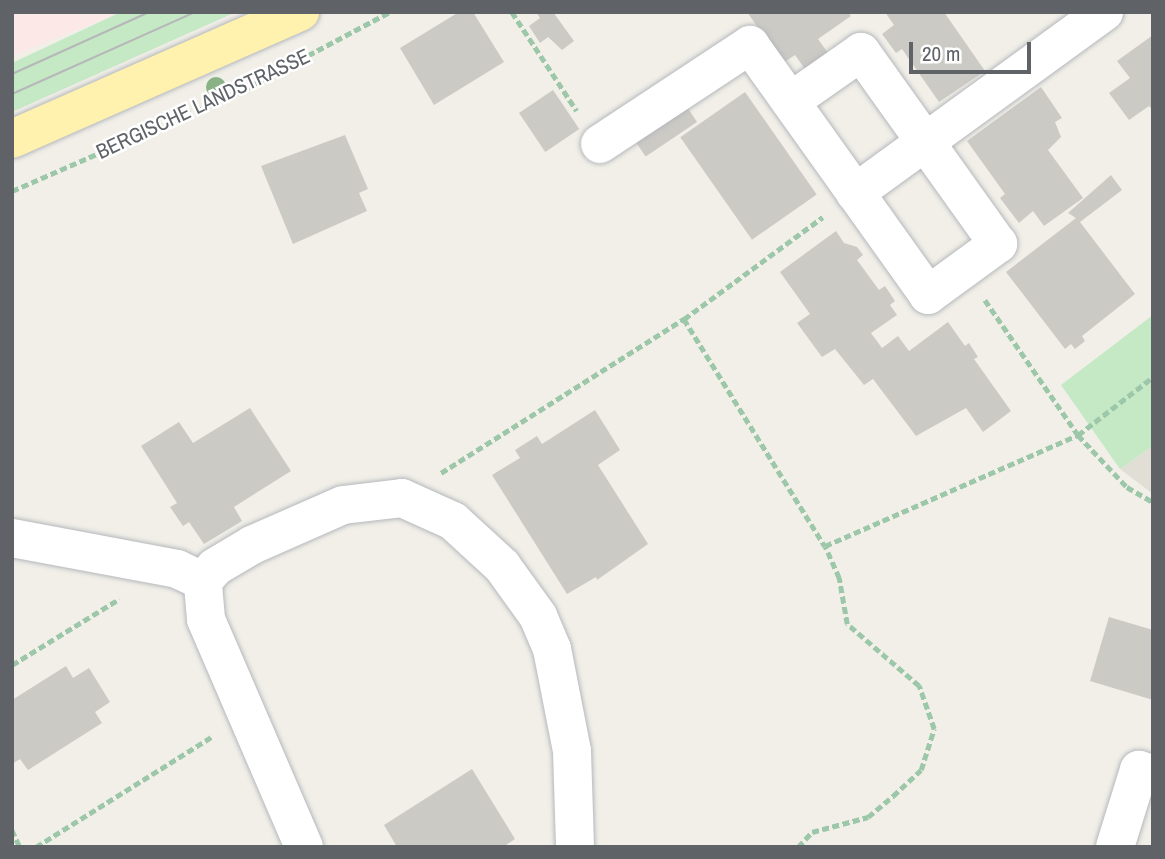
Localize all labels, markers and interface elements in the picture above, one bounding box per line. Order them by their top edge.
scale bar [913,28,1036,72]
text: 20 m [922,39,960,68]
street label: BERGISCHE LANDSTRASSE [92,43,314,165]

